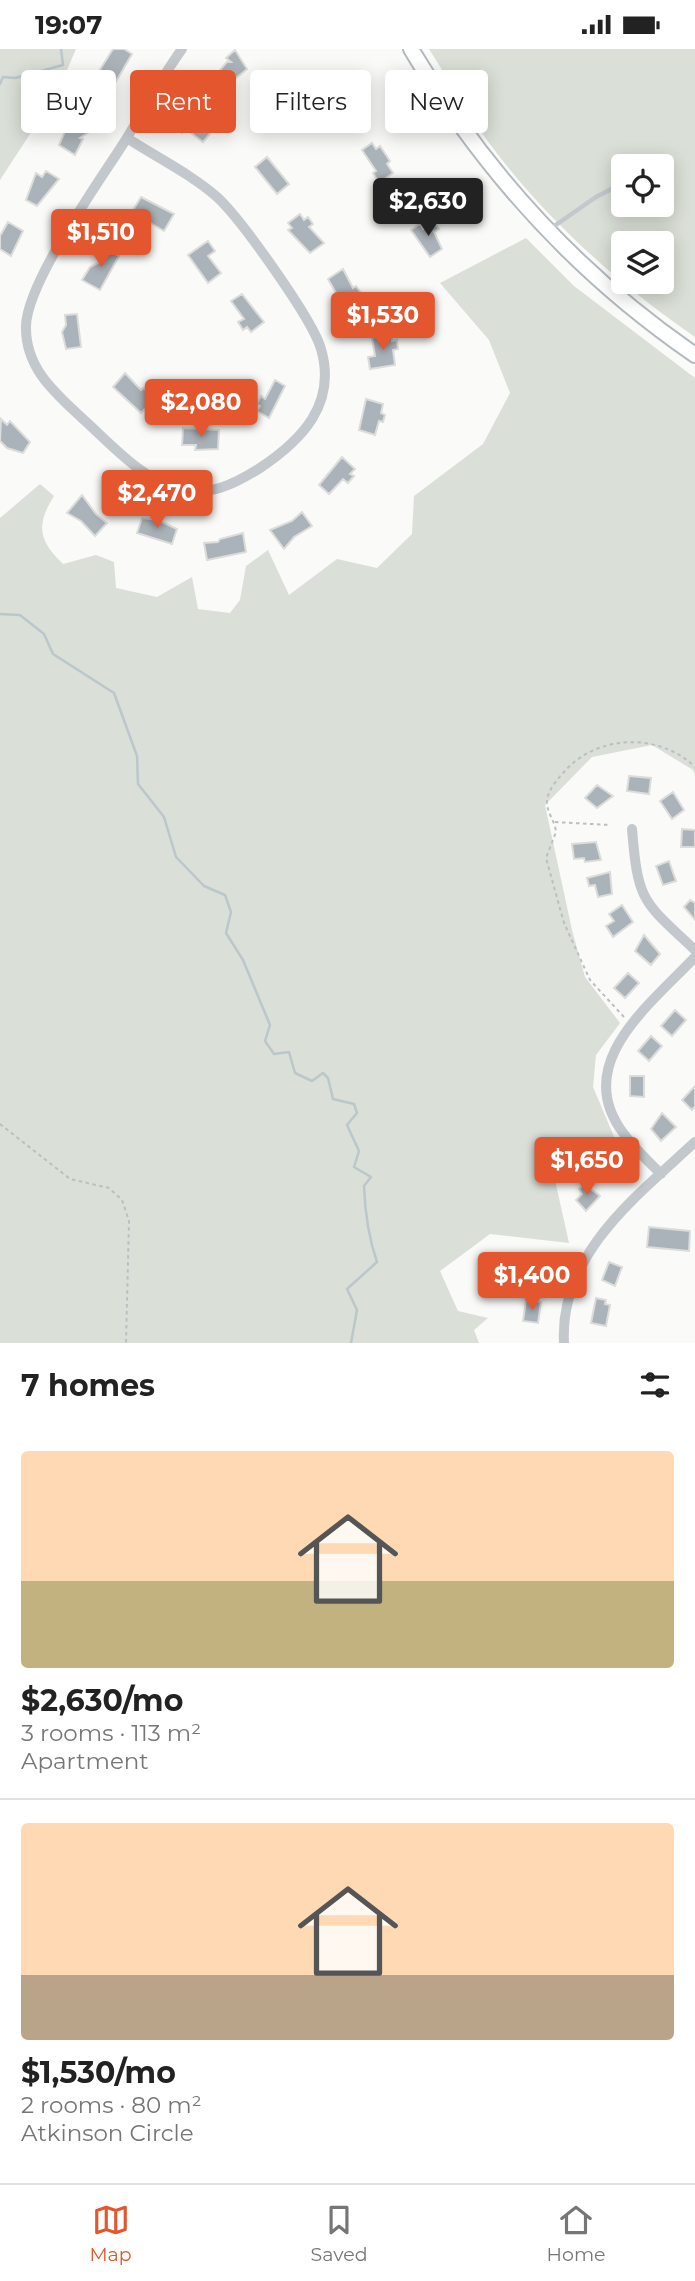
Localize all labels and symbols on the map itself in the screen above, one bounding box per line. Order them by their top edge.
pin: $2,630 [371,179,485,238]
pin: $1,510 [44,209,158,269]
pin: $1,530 [326,293,440,352]
pin: $2,080 [144,379,258,439]
pin: $2,470 [100,470,214,530]
pin: $1,650 [530,1137,644,1197]
pin: $1,400 [475,1253,589,1312]

